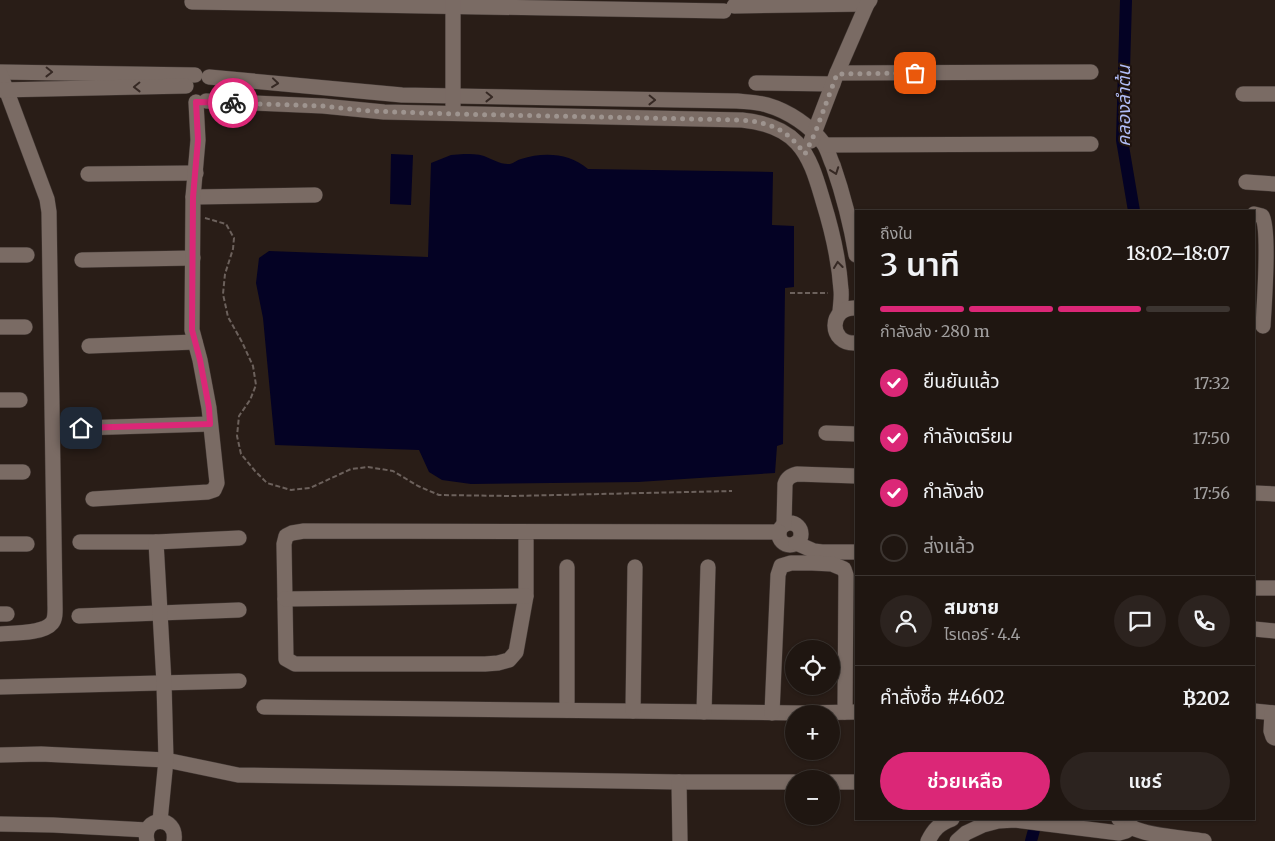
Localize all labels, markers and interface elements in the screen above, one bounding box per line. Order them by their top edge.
pin [894,52,936,94]
icon: bag [901,59,929,87]
water label: คลองลำต้น [1112,64,1135,147]
one-way arrow [45,67,53,77]
one-way arrow [271,77,279,88]
courier [208,78,258,128]
one-way arrow [133,82,140,92]
icon: bike [219,89,247,117]
one-way arrow [486,92,494,102]
one-way arrow [648,95,656,105]
one-way arrow [829,166,839,175]
text: ถึงใน [880,223,913,243]
text: 18:02–18:07 [1126,241,1230,265]
text: 3 นาที [880,245,960,285]
one-way arrow [833,260,844,268]
text: กำลังส่ง · 280 m [880,321,990,341]
icon: check [880,369,908,397]
text: ยืนยันแล้ว [923,369,1000,393]
text: 17:32 [1194,373,1230,393]
pin [60,407,102,449]
icon: home [67,414,95,442]
icon: check [880,424,908,452]
text: กำลังเตรียม [923,424,1013,448]
text: 17:50 [1192,428,1230,448]
icon: check [880,479,908,507]
text: กำลังส่ง [923,479,984,503]
text: 17:56 [1193,483,1230,503]
text: ส่งแล้ว [923,534,975,558]
button: person [880,595,932,647]
text: สมชาย [944,595,999,619]
button: chat [1114,595,1166,647]
button: phone [1178,595,1230,647]
text: ไรเดอร์ · 4.4 [944,624,1020,644]
map controls [785,640,840,825]
button: locate [785,640,840,695]
text: คำสั่งซื้อ #4602 [880,685,1005,709]
text: ฿202 [1183,686,1230,710]
button: + [785,705,840,760]
button: ช่วยเหลือ [880,752,1050,810]
button: แชร์ [1060,752,1230,810]
button: − [785,770,840,825]

